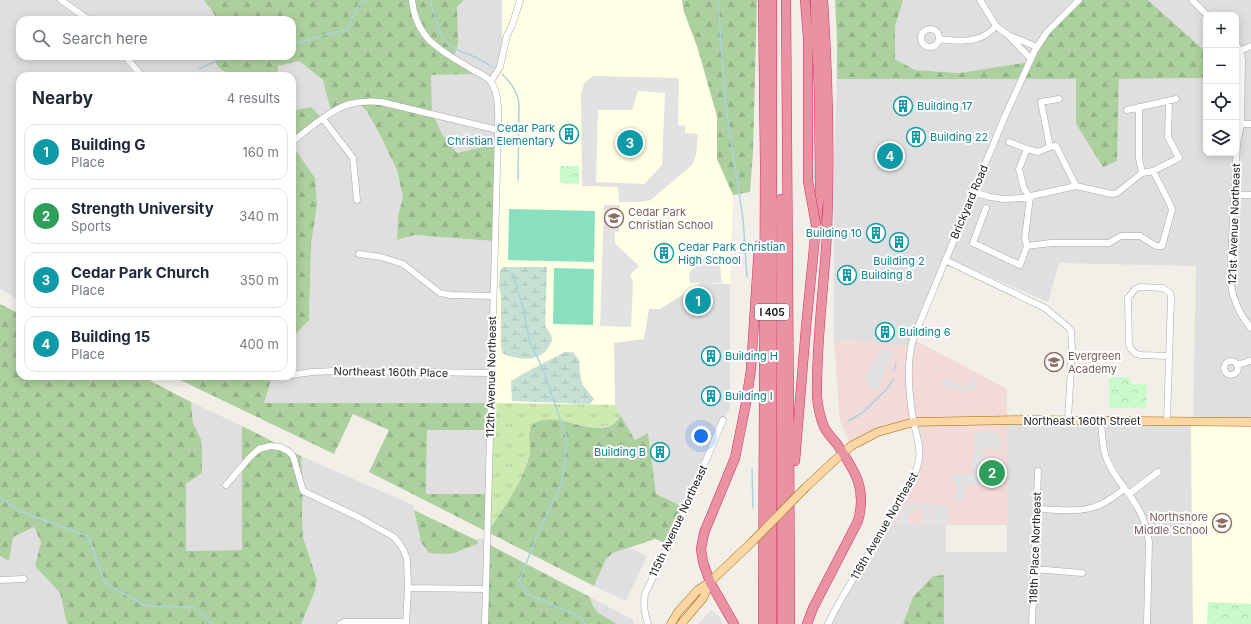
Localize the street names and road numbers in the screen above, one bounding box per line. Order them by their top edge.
street label: Brickyard Road [947,163,991,241]
street label: 121st Avenue Northeast [1225,163,1243,285]
road number: I 405 [755,304,789,320]
street label: 112th Avenue Northeast [483,315,499,438]
street label: Northeast 160th Place [334,364,448,380]
street label: Northeast 160th Street [1023,414,1141,428]
street label: 115th Avenue Northeast [646,462,710,579]
street label: 116th Avenue Northeast [847,469,921,582]
street label: 118th Place Northeast [1026,491,1044,604]

